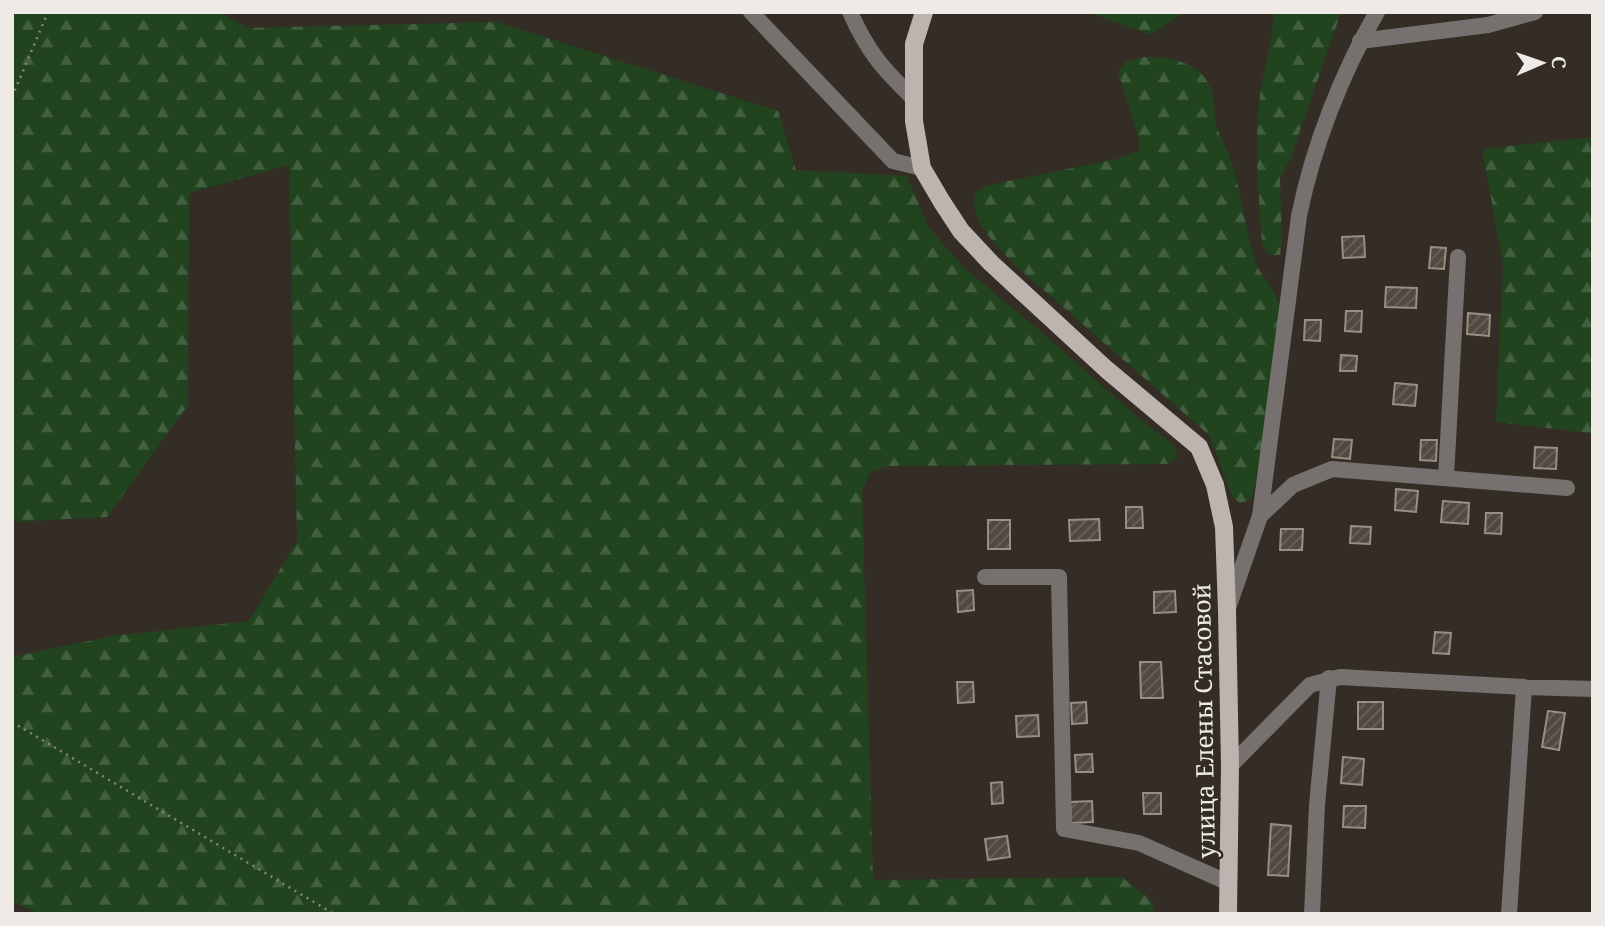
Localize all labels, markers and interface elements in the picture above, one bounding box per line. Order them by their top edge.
north arrow [1507,28,1577,98]
text: С [1546,56,1572,69]
street label: улица Елены Стасовой [1184,583,1222,859]

